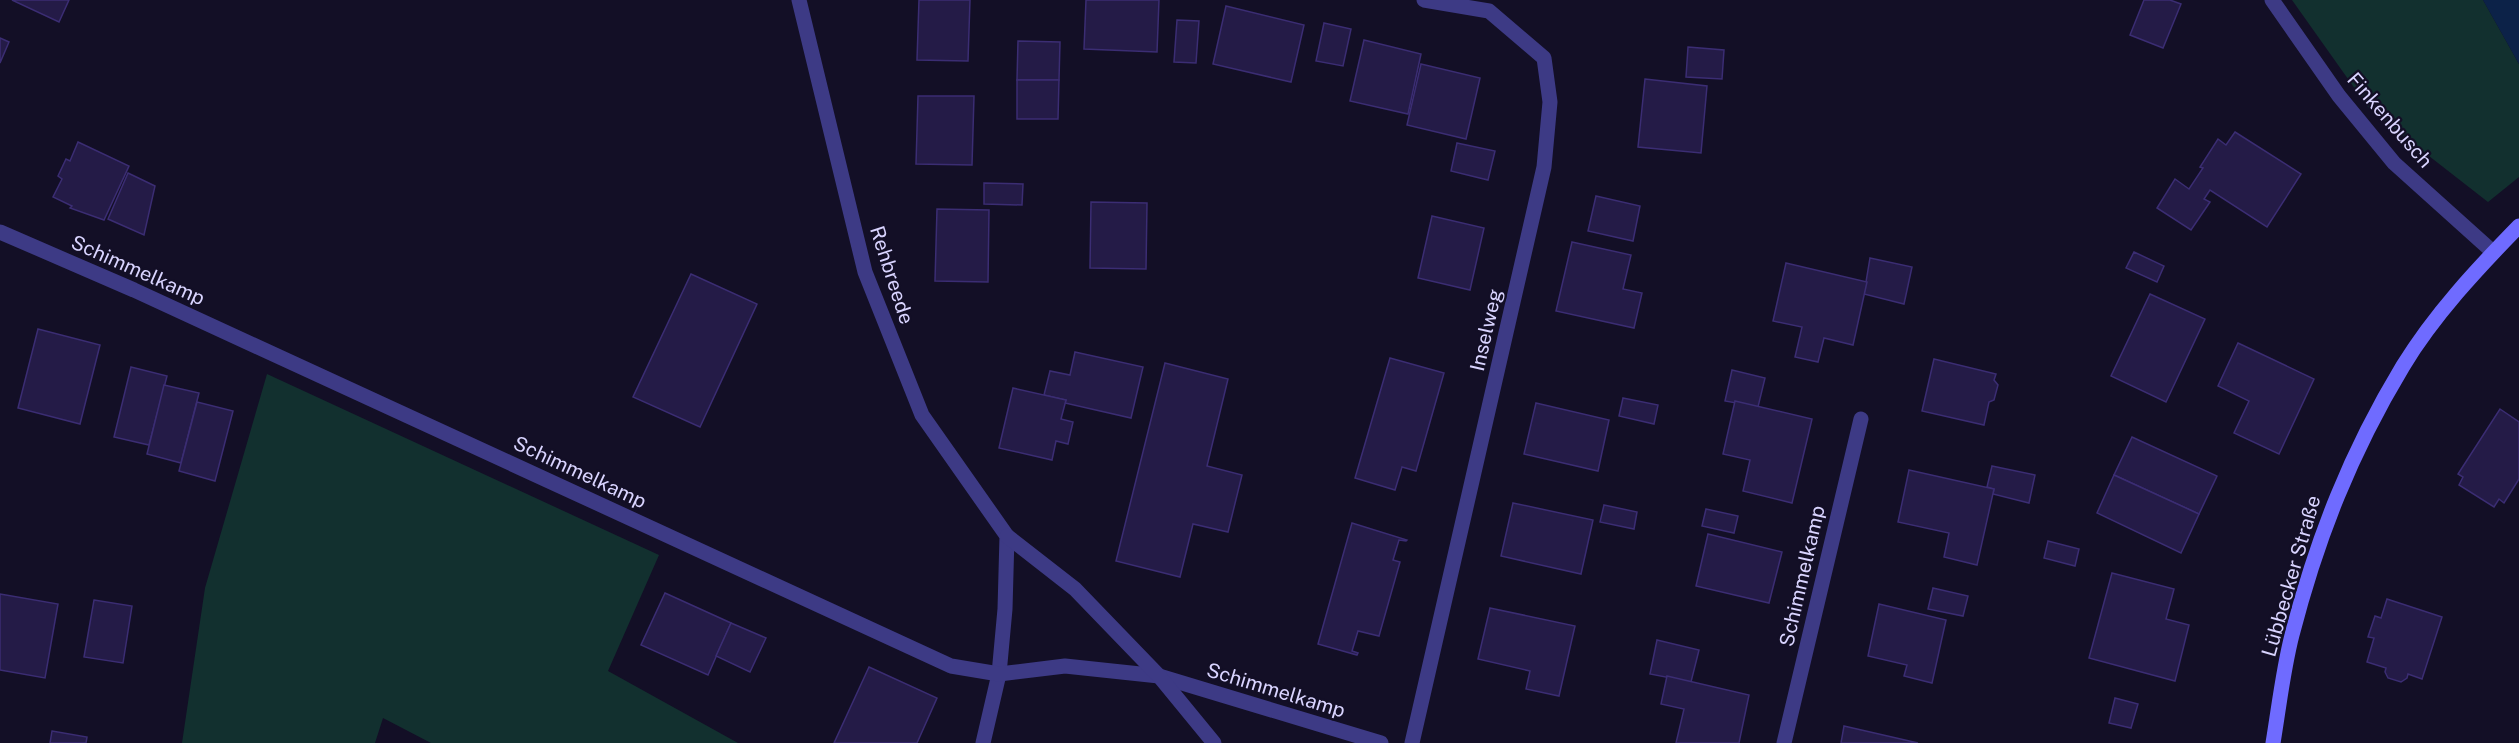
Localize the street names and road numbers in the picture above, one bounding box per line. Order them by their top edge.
street label: Finkenbusch [2342,68,2438,172]
street label: Rehbreede [865,223,919,327]
street label: Schimmelkamp [67,230,209,310]
street label: Inselweg [1465,287,1507,373]
street label: Schimmelkamp [510,431,650,513]
street label: Lübbecker Straße [2257,493,2325,659]
street label: Schimmelkamp [1774,503,1830,649]
street label: Schimmelkamp [1204,657,1348,723]

